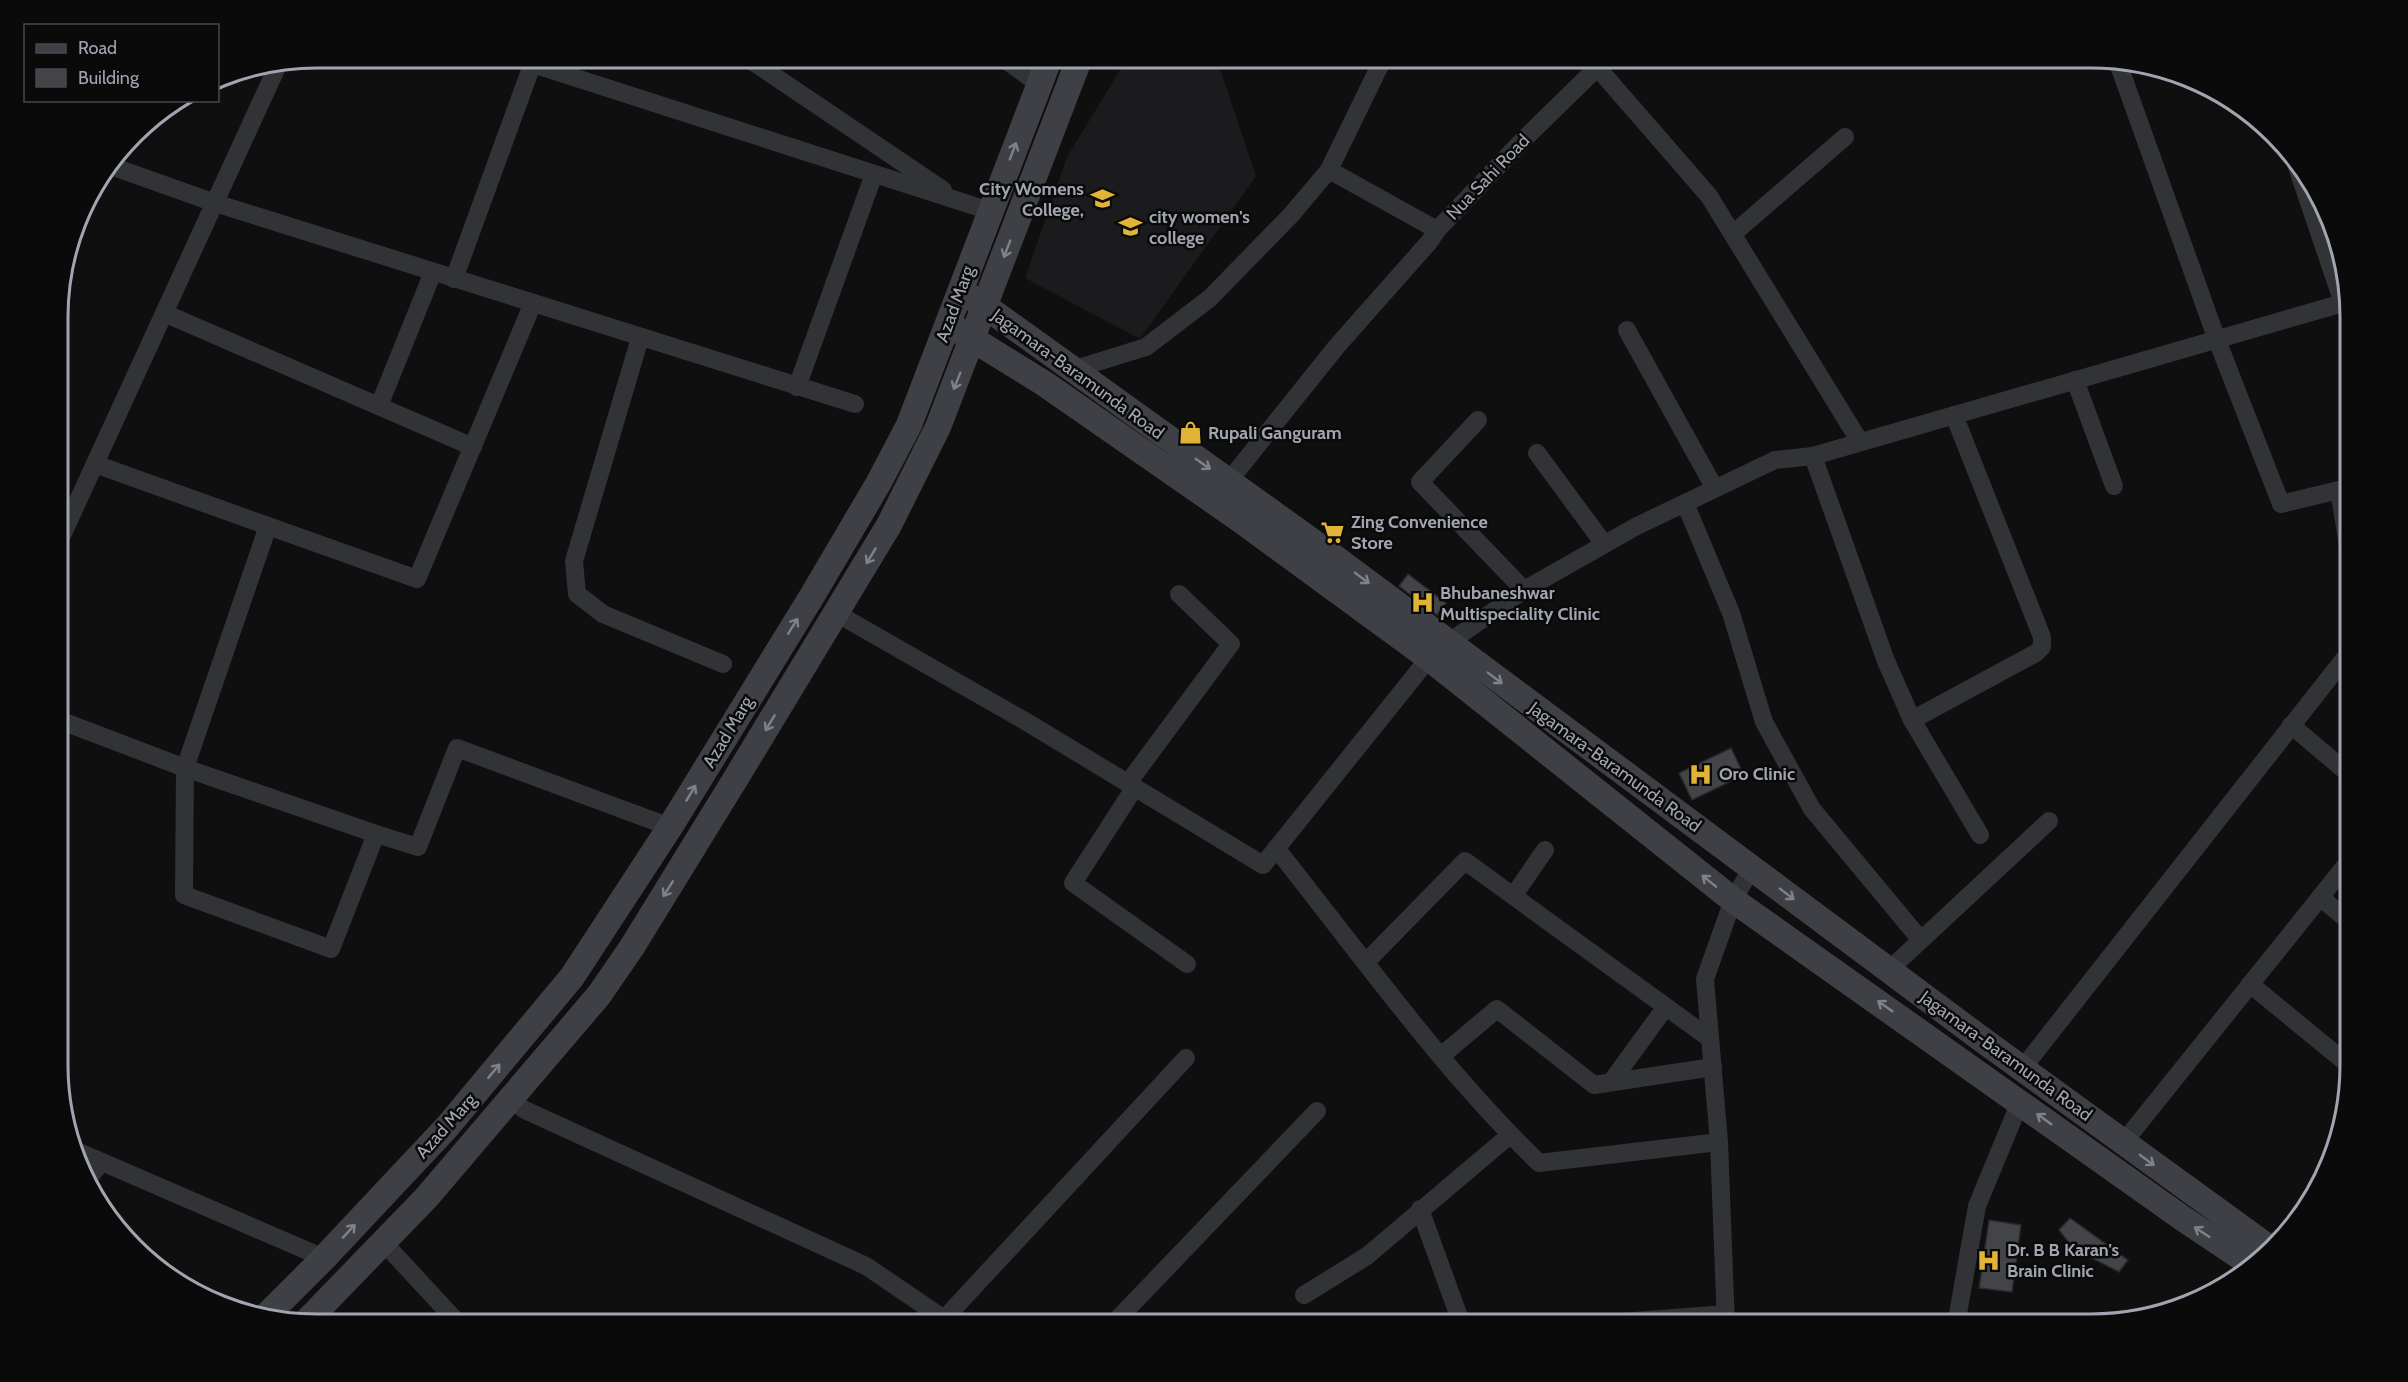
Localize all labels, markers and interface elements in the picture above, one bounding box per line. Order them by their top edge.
legend [24,24,219,102]
text: Road [78,37,117,59]
text: Building [78,67,140,89]
street label: Nua Sahi Road [1442,130,1534,224]
one-way arrow [1008,142,1019,161]
place label: City Womens College, [979,178,1084,221]
school or university icon: City Womens College, [1089,186,1115,212]
place label: city women's college [1149,206,1250,249]
school or university icon: city women's college [1118,214,1144,240]
one-way arrow [1001,240,1012,258]
street label: Azad Marg [931,262,979,345]
street label: Jagamara-Baramunda Road [987,304,1168,444]
one-way arrow [950,371,961,390]
shop icon: Rupali Ganguram [1177,420,1203,446]
place label: Rupali Ganguram [1208,422,1342,444]
one-way arrow [1195,458,1211,470]
place label: Zing Convenience Store [1351,511,1488,554]
supermarket icon: Zing Convenience Store [1320,519,1346,545]
one-way arrow [864,547,876,564]
one-way arrow [1353,572,1369,584]
place label: Bhubaneshwar Multispeciality Clinic [1440,582,1600,625]
hospital icon: Bhubaneshwar Multispeciality Clinic [1409,590,1435,616]
one-way arrow [787,618,800,635]
one-way arrow [1487,672,1503,685]
street label: Azad Marg [698,691,759,772]
street label: Jagamara-Baramunda Road [1524,697,1705,837]
one-way arrow [763,714,775,731]
hospital icon: Oro Clinic [1688,761,1714,787]
place label: Oro Clinic [1719,763,1795,785]
one-way arrow [685,784,698,801]
one-way arrow [1701,874,1717,887]
one-way arrow [662,880,674,897]
one-way arrow [1779,888,1795,900]
street label: Jagamara-Baramunda Road [1915,986,2096,1126]
one-way arrow [1877,1000,1893,1012]
one-way arrow [487,1064,501,1079]
street label: Azad Marg [411,1088,482,1163]
one-way arrow [2036,1113,2052,1125]
one-way arrow [2138,1154,2154,1166]
one-way arrow [342,1224,356,1239]
one-way arrow [2195,1226,2211,1238]
place label: Dr. B B Karan's Brain Clinic [2007,1239,2120,1282]
hospital icon: Dr. B B Karan's Brain Clinic [1976,1247,2002,1273]

